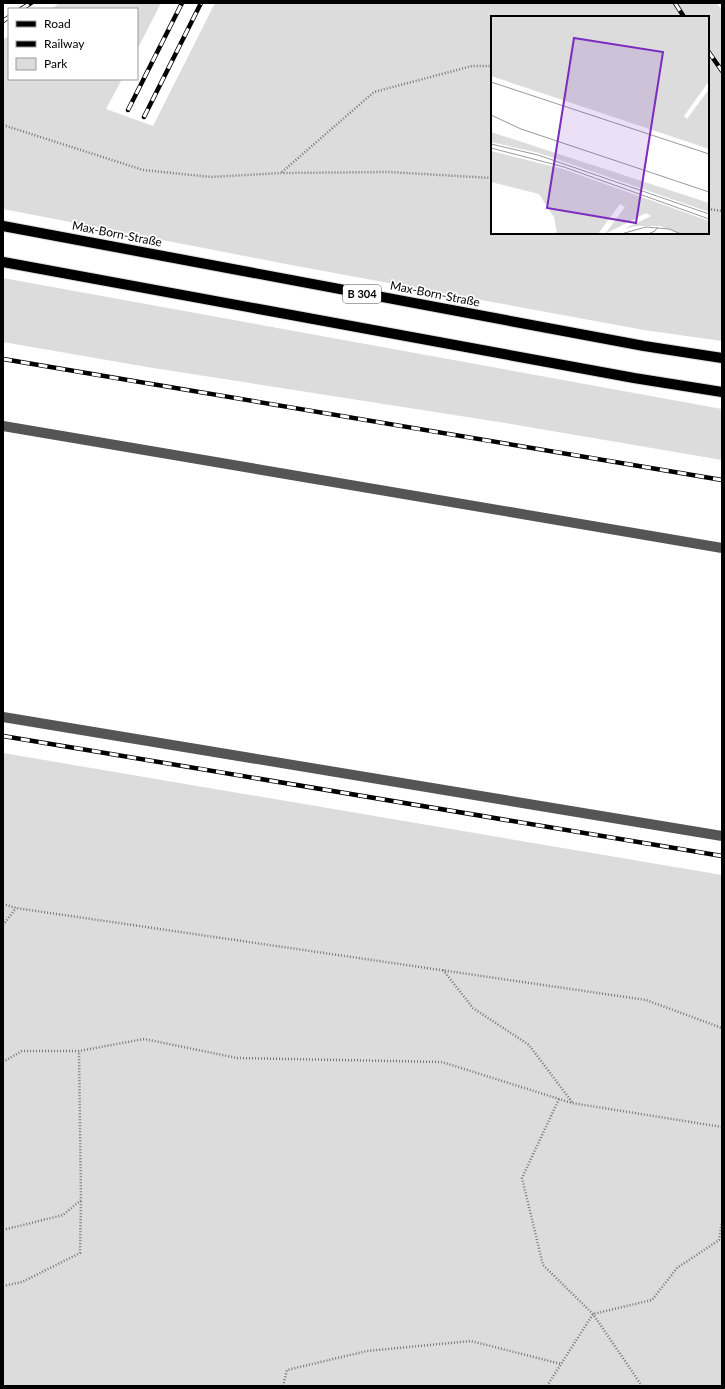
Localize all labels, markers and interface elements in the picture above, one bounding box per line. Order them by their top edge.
legend [8,8,138,80]
text: Road [44,16,71,31]
inset map [491,16,709,234]
text: Railway [44,36,85,51]
text: Park [44,56,68,71]
street label: Max-Born-Straße [71,217,163,250]
street label: Max-Born-Straße [389,277,481,310]
road number: B 304 [343,285,381,303]

